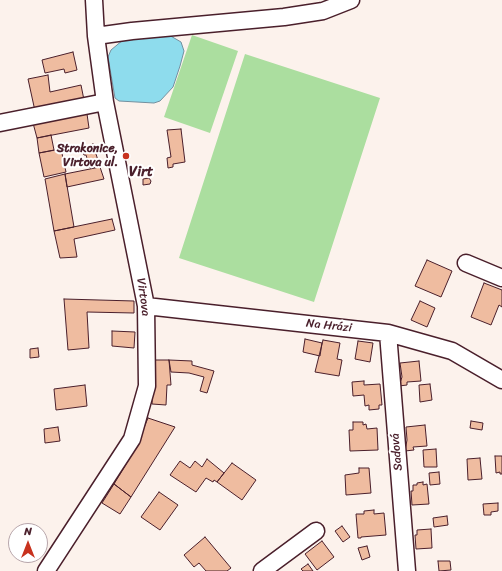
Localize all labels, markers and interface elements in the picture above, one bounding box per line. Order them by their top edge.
place label: Strakonice, Virtova ul. [57,142,118,170]
marker: Strakonice, Virtova ul. [121,151,131,161]
district label: Virt [129,164,153,180]
street label: Virtova [133,277,153,317]
street label: Na Hrázi [305,316,353,336]
street label: Sadová [388,433,406,471]
text: N [24,522,32,541]
north arrow [8,523,48,563]

